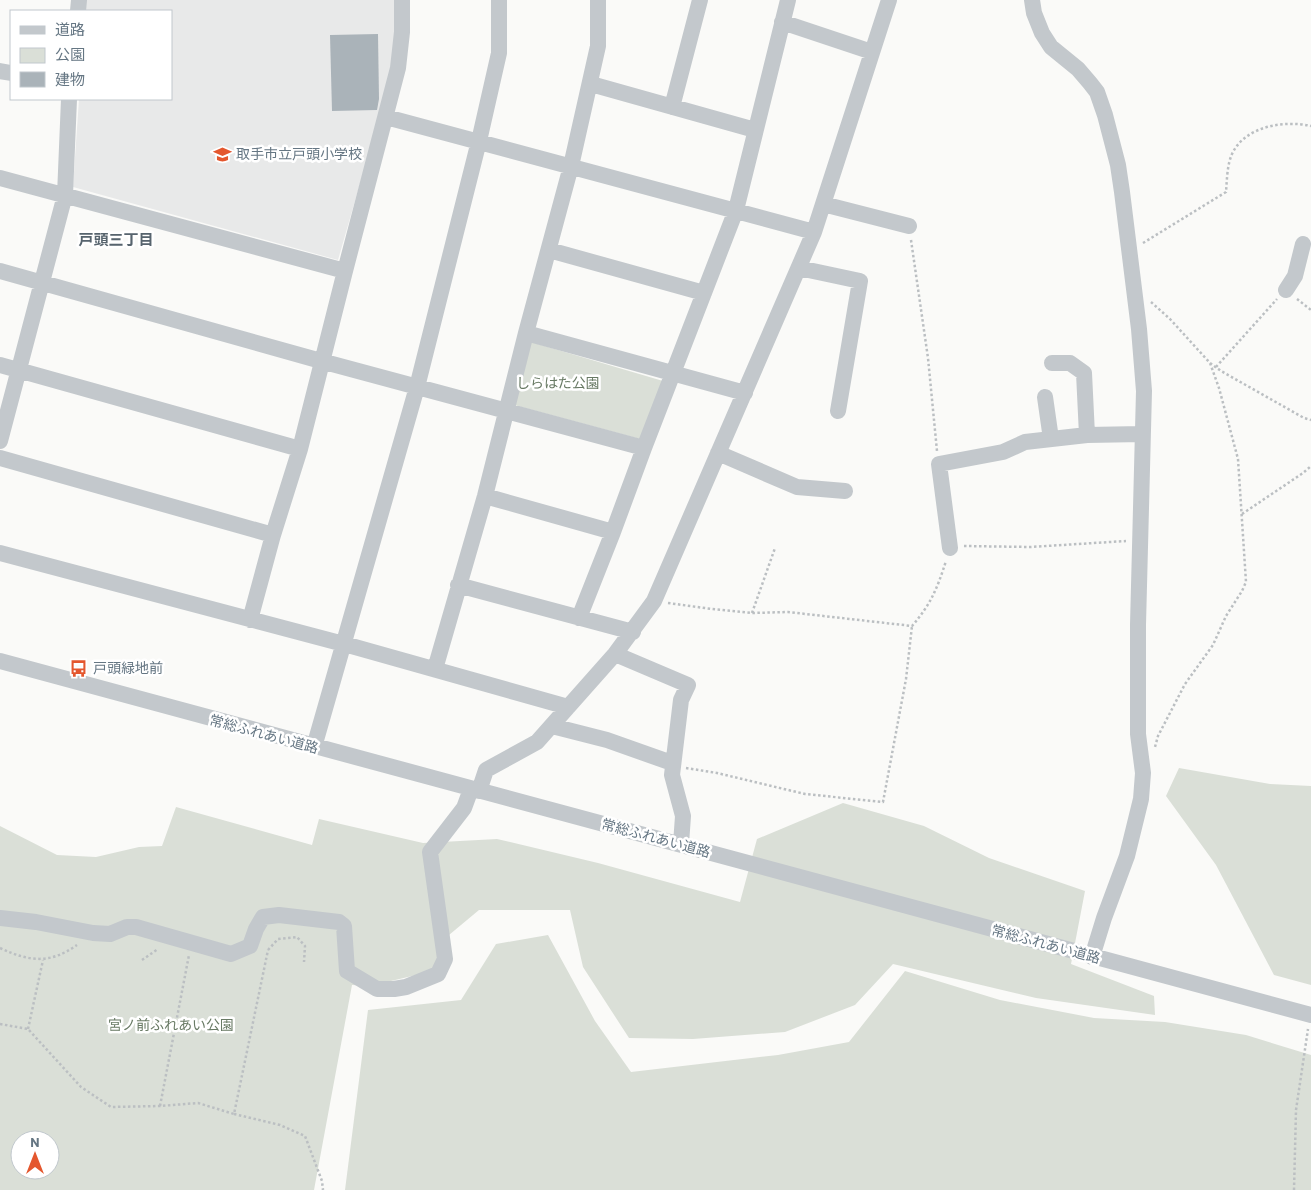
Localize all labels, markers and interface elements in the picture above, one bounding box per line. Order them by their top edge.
legend [10,10,172,100]
text: 道路 [55,20,85,38]
text: 公園 [55,45,85,63]
text: 建物 [55,70,85,88]
school or university icon: 取手市立戸頭小学校 [212,144,232,164]
place label: 取手市立戸頭小学校 [236,145,362,162]
district label: 戸頭三丁目 [78,230,154,248]
park label: しらはた公園 [516,374,600,391]
bus stop icon: 戸頭緑地前 [69,658,89,678]
place label: 戸頭緑地前 [93,659,163,676]
street label: 常総ふれあい道路 [208,711,320,756]
street label: 常総ふれあい道路 [600,815,712,860]
street label: 常総ふれあい道路 [990,921,1102,966]
park label: 宮ノ前ふれあい公園 [108,1016,234,1033]
north arrow [10,1130,60,1180]
text: N [30,1133,40,1150]

